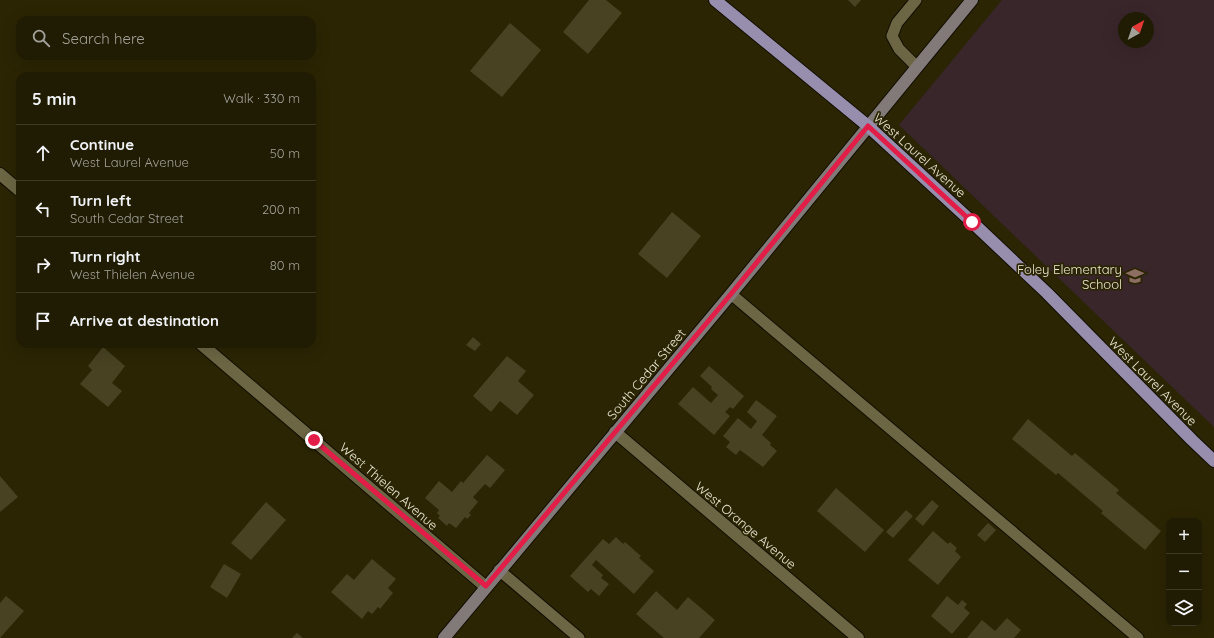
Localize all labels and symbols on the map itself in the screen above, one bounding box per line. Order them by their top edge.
north arrow [1118,12,1154,48]
street label: West Laurel Avenue [870,109,970,201]
route start [963,213,981,231]
place label: Foley Elementary School [1017,261,1122,292]
school or university icon: Foley Elementary School [1125,266,1145,286]
street label: South Cedar Street [603,325,689,423]
street label: West Laurel Avenue [1105,333,1201,429]
route end [305,431,323,449]
street label: West Thielen Avenue [337,439,441,533]
street label: West Orange Avenue [692,478,800,572]

